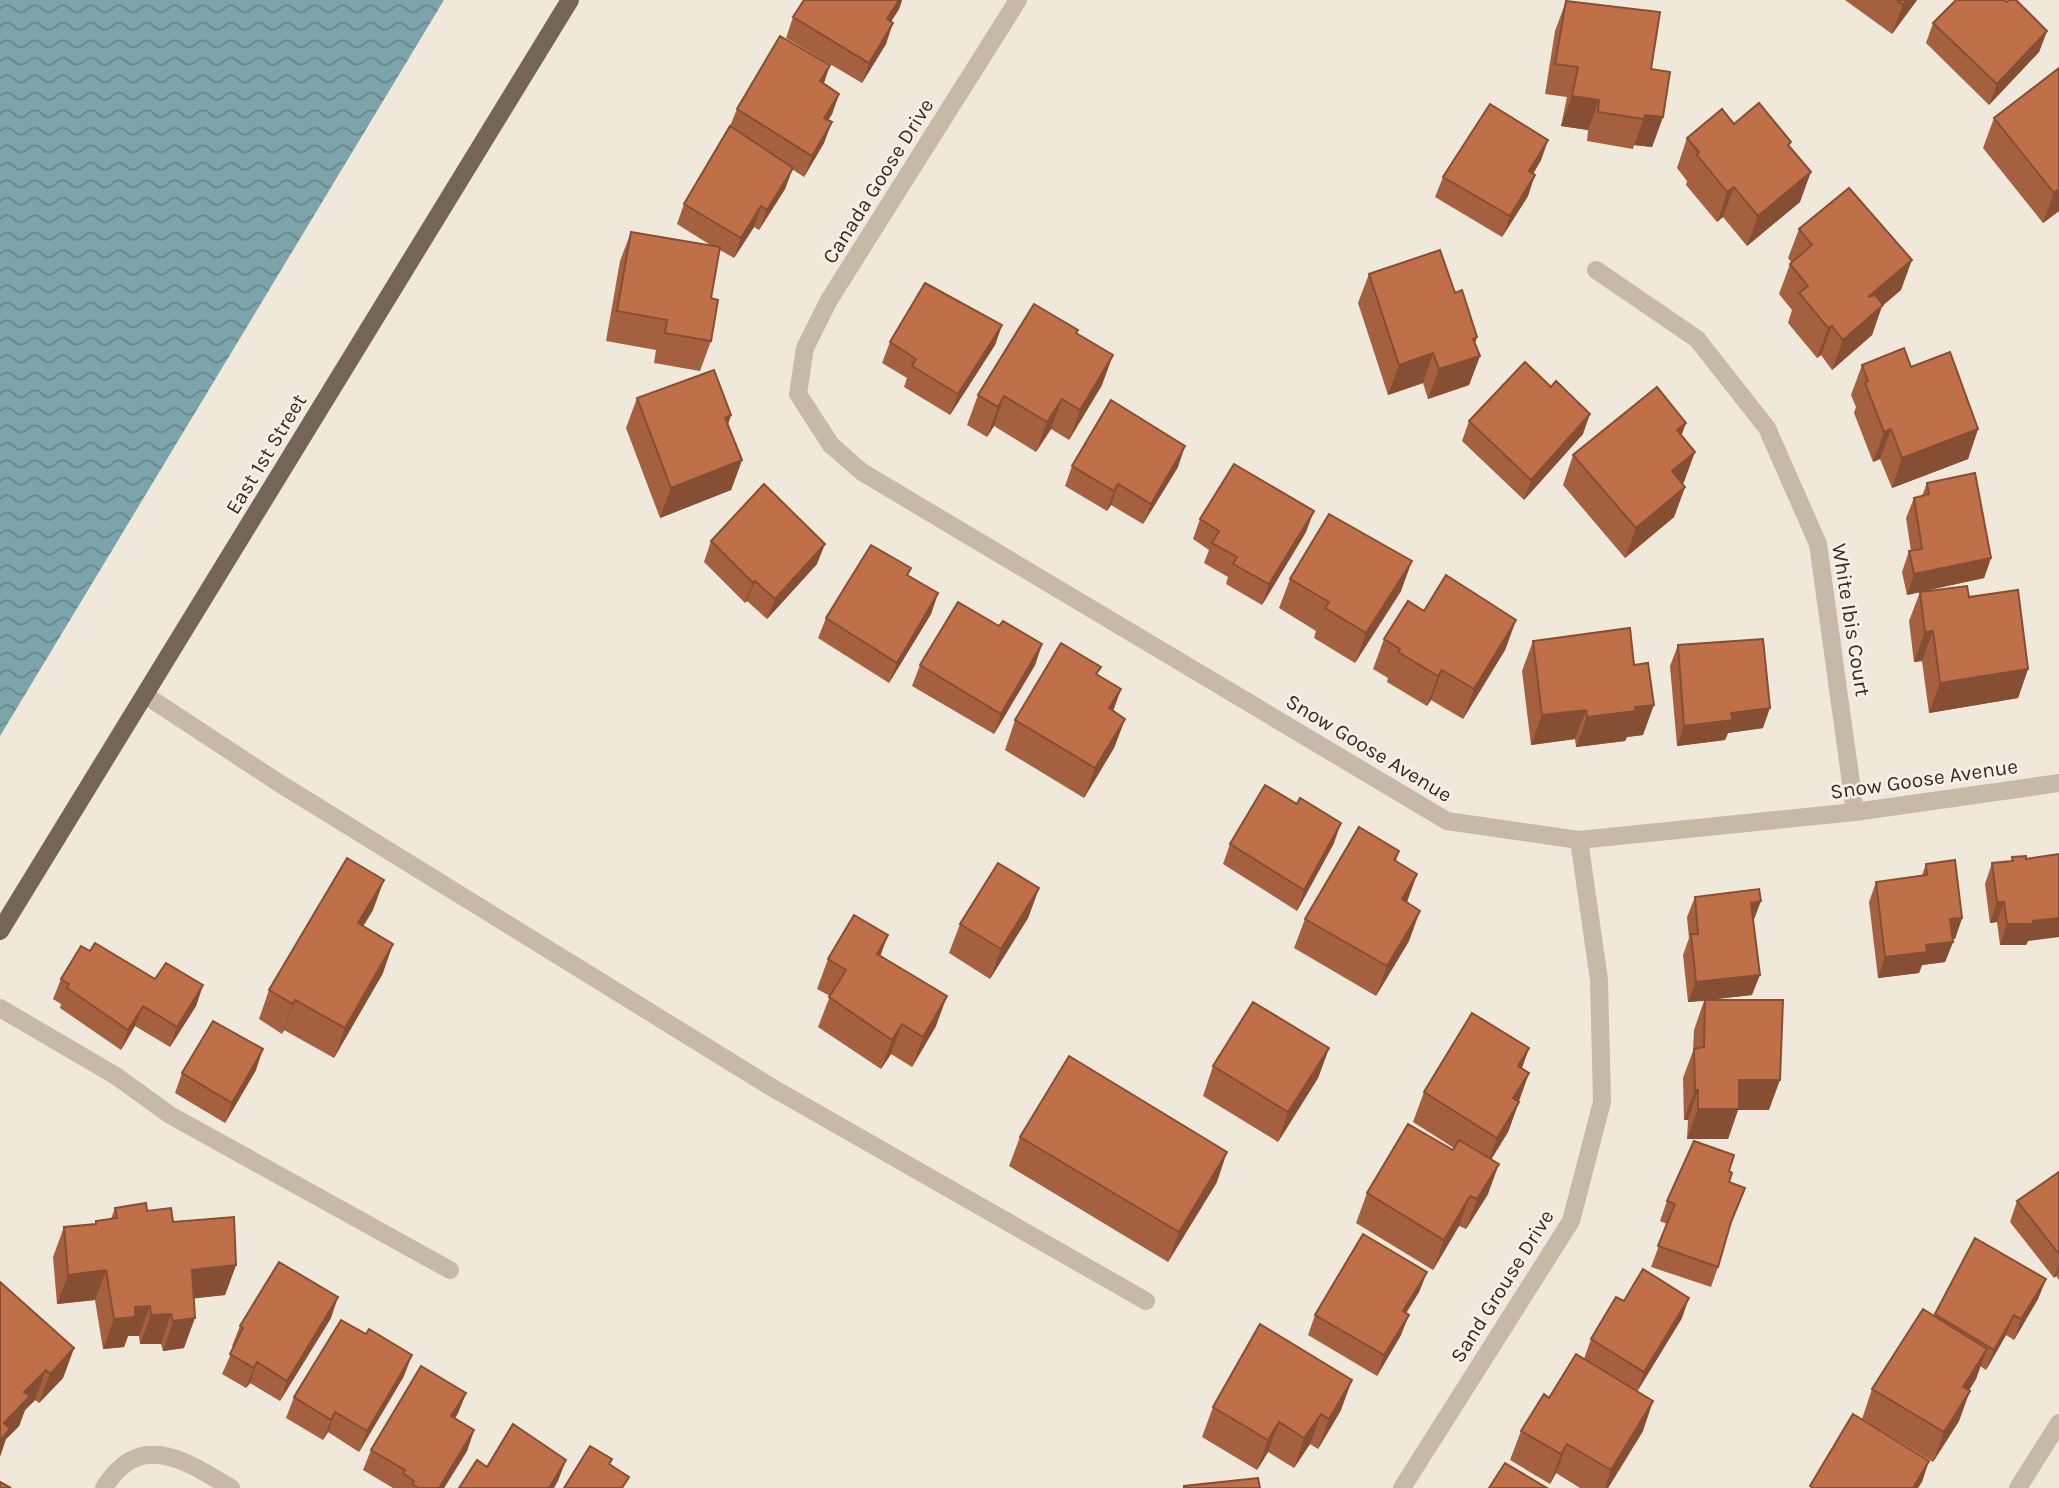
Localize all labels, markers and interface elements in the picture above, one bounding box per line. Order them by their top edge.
street label: Canada Goose Drive [817,94,939,268]
street label: East 1st Street [221,390,311,518]
street label: White Ibis Court [1827,542,1875,698]
street label: Snow Goose Avenue [1282,689,1456,807]
street label: Snow Goose Avenue [1829,754,2019,804]
street label: Sand Grouse Drive [1445,1205,1559,1367]

